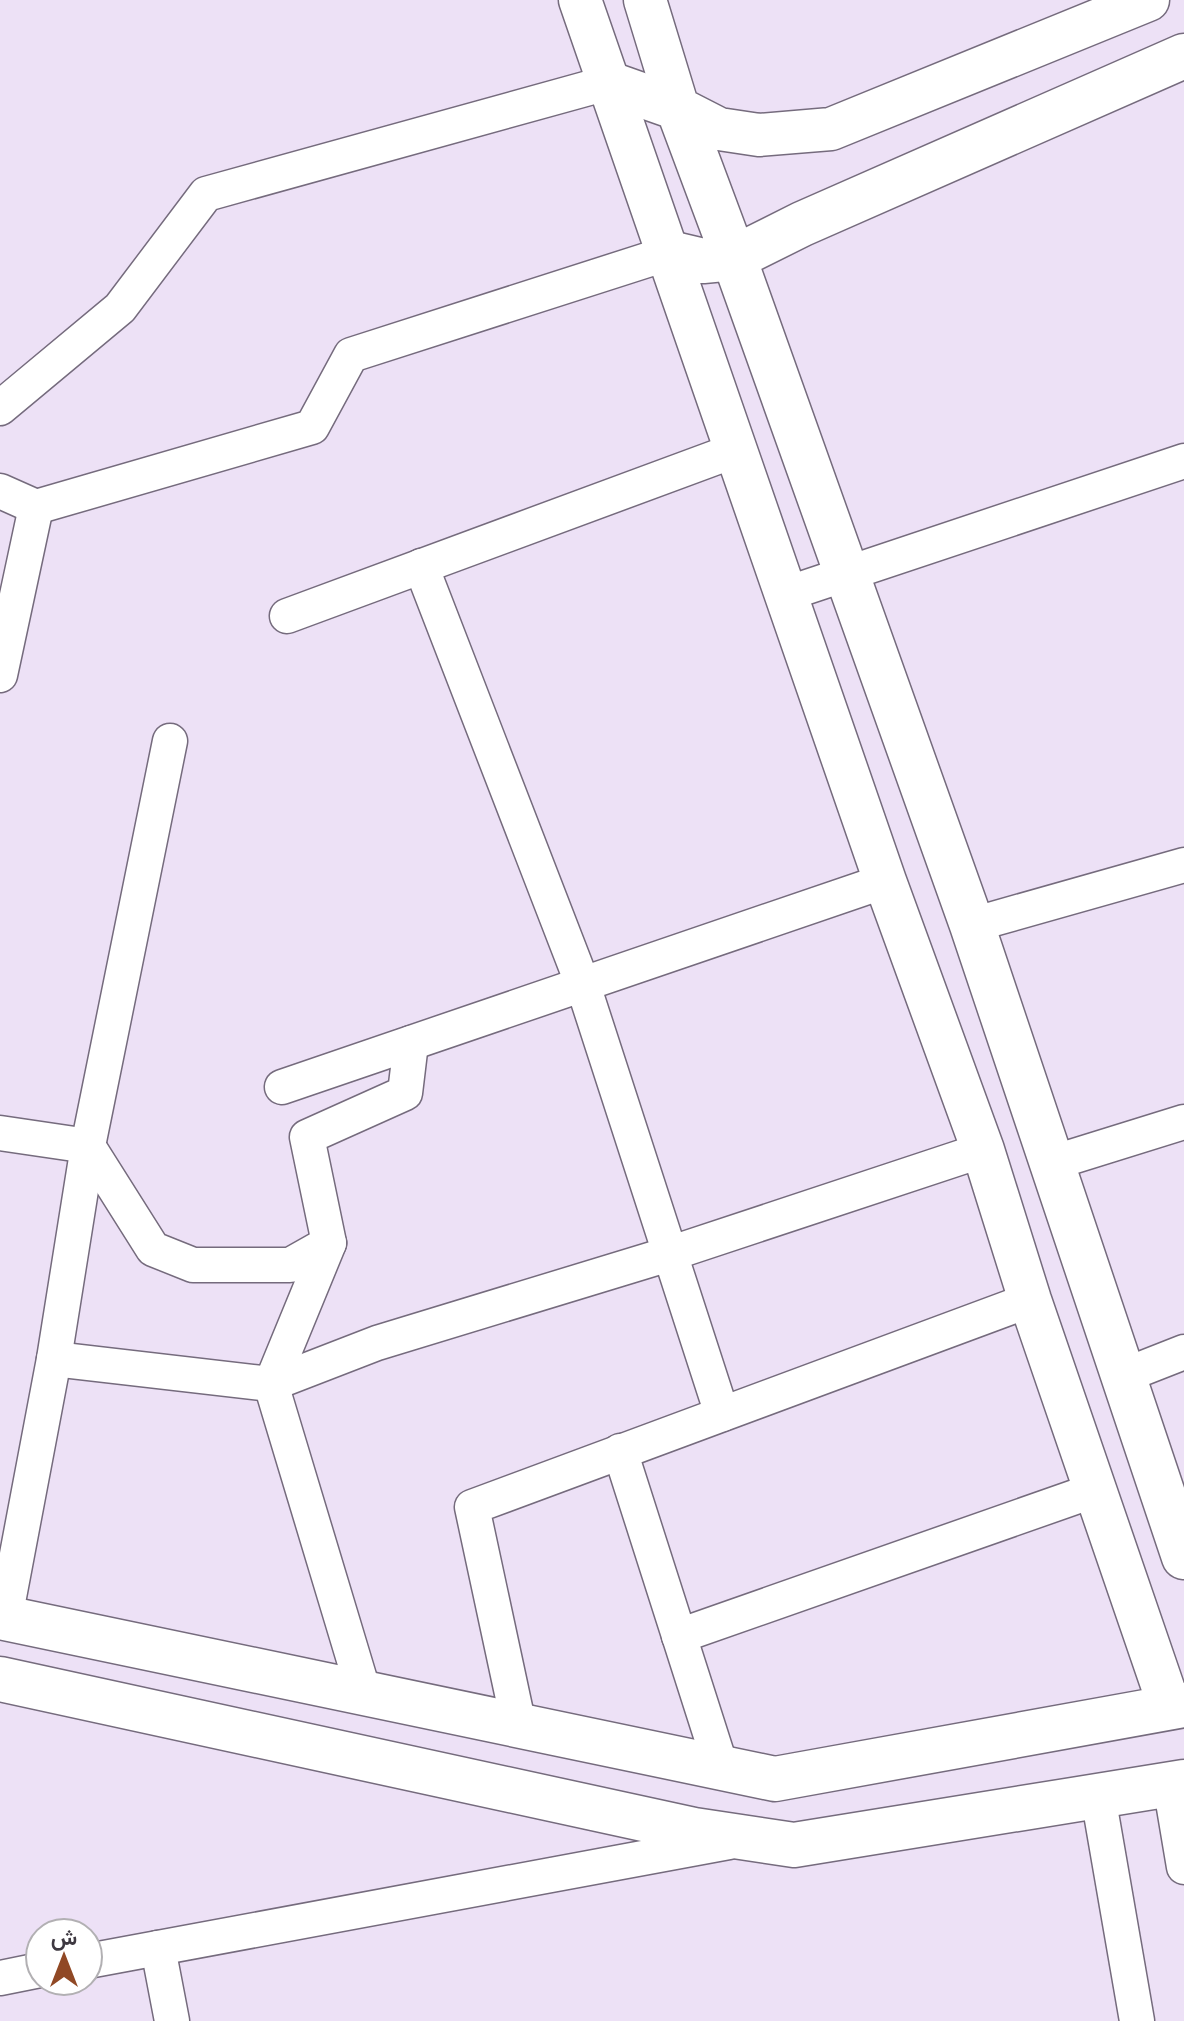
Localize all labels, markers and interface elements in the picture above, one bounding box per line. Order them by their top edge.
north arrow [24,1917,104,1997]
text: ش [51,1924,77,1951]

